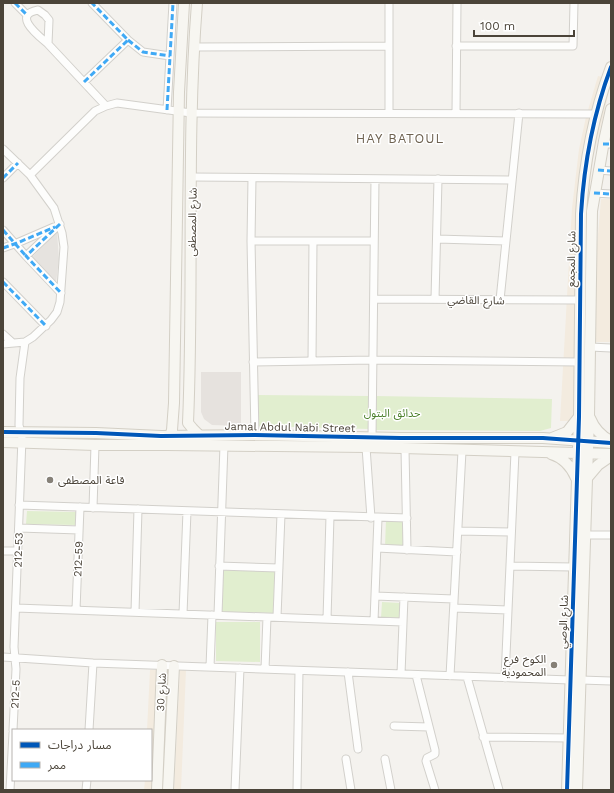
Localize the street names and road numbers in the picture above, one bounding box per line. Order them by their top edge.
street label: شارع المصطفى [185,187,201,257]
street label: شارع المجمع [565,230,579,287]
street label: شارع القاضي [447,294,505,310]
street label: Jamal Abdul Nabi Street [225,420,356,435]
street label: 212-53 [11,532,26,568]
street label: 212-59 [71,541,86,577]
street label: شارع الوصي [556,594,573,649]
street label: شارع 30 [154,672,170,712]
street label: 212-5 [8,679,23,709]

